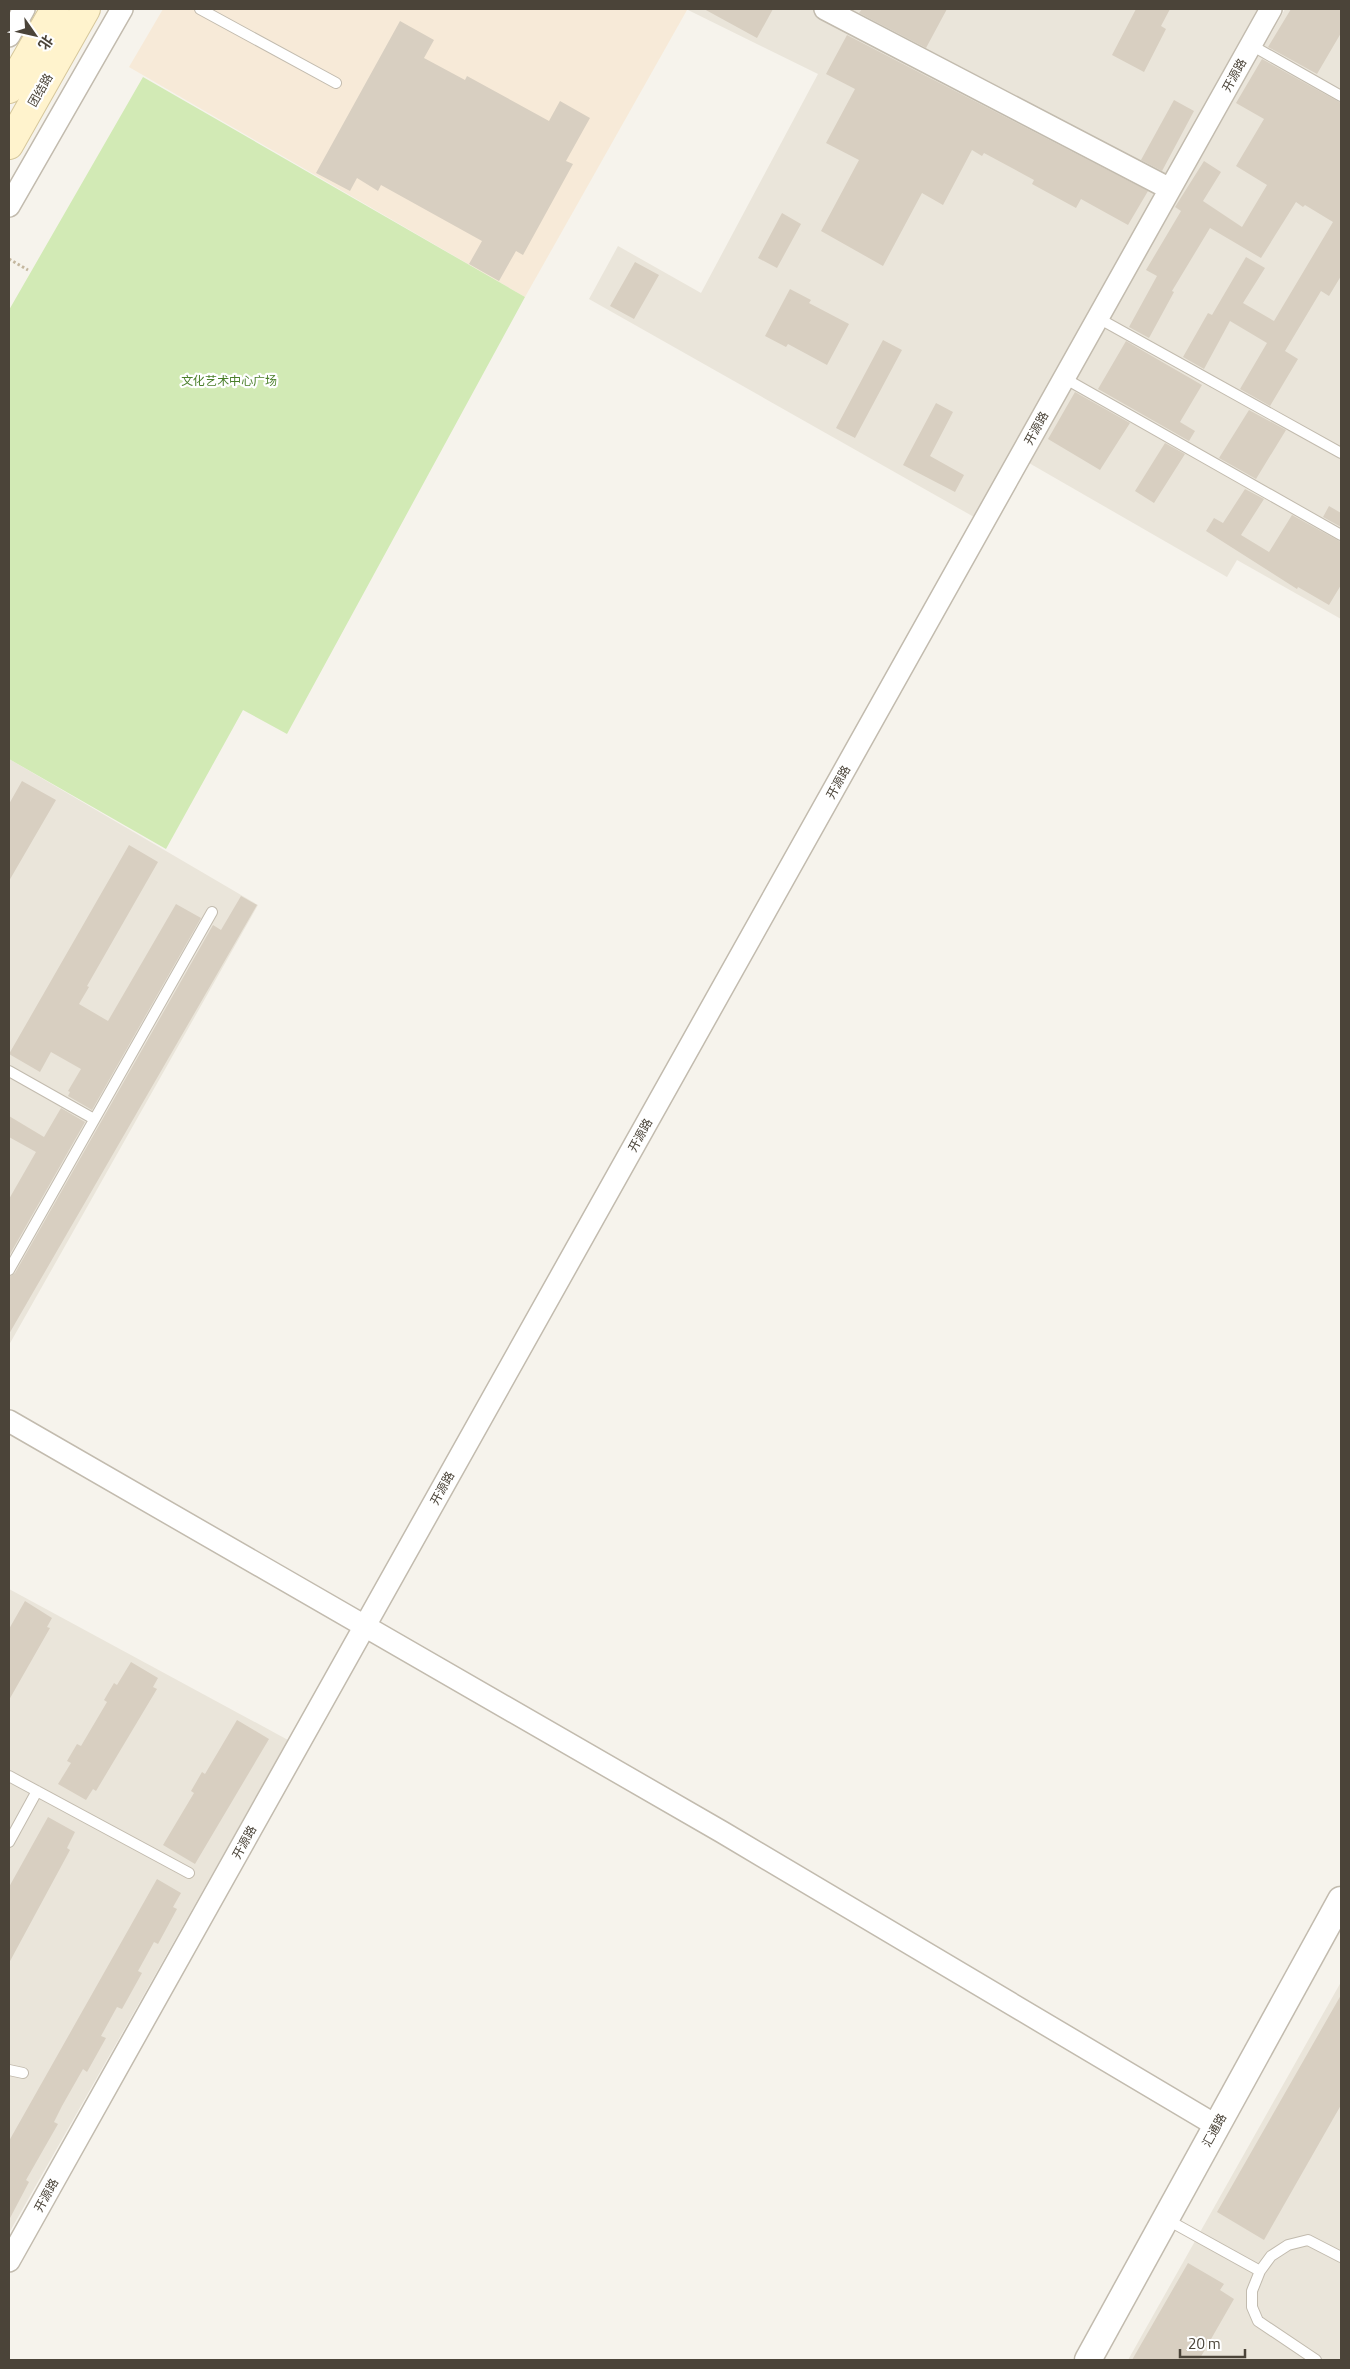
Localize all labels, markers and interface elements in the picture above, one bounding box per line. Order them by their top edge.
north arrow [10,10,60,60]
text: 北 [34,31,59,54]
street label: 开源路 [1217,55,1251,95]
street label: 团结路 [23,70,57,110]
park label: 文化艺术中心广场 [181,371,277,390]
street label: 开源路 [1019,408,1053,448]
street label: 开源路 [821,762,855,802]
street label: 开源路 [623,1115,657,1155]
street label: 开源路 [425,1468,459,1508]
street label: 开源路 [227,1822,261,1862]
street label: 汇通路 [1197,2110,1231,2150]
street label: 开源路 [29,2175,63,2215]
scale bar [1180,2326,1245,2358]
text: 20 m [1188,2332,1221,2355]

